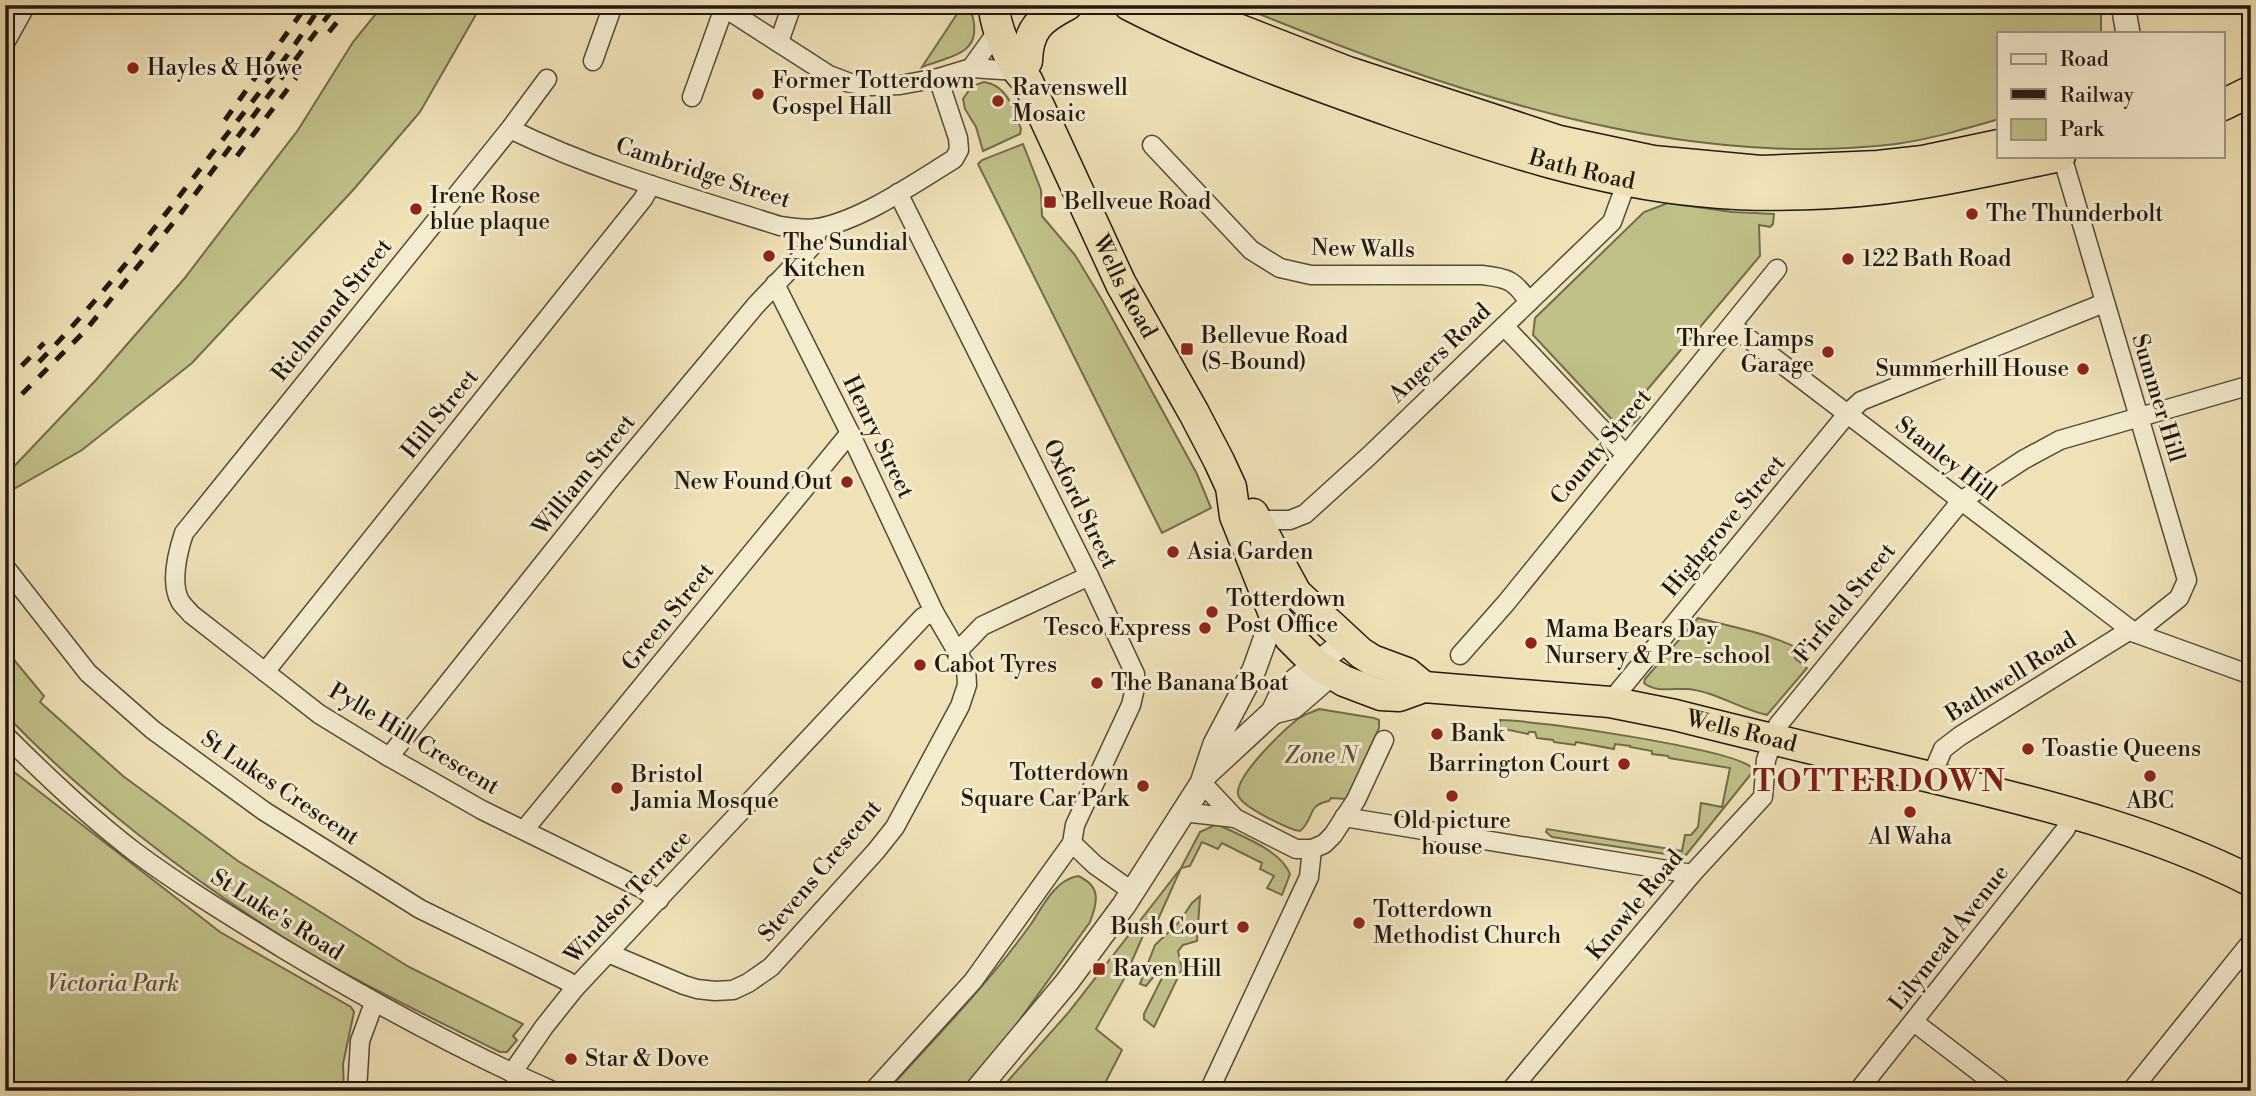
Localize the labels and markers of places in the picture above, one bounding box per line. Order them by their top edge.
place label: Hayles & Howe [147,54,303,82]
marker: Hayles & Howe [125,60,141,76]
place label: Former Totterdown Gospel Hall [772,67,975,121]
place label: Ravenswell Mosaic [1012,74,1128,128]
marker: Former Totterdown Gospel Hall [750,86,766,102]
marker: Ravenswell Mosaic [990,93,1006,109]
place label: Irene Rose blue plaque [430,182,550,236]
place label: Bellveue Road [1063,188,1211,216]
marker: Bellveue Road [1042,194,1058,210]
place label: The Thunderbolt [1986,200,2164,228]
marker: Irene Rose blue plaque [408,201,424,217]
marker: The Thunderbolt [1964,206,1980,222]
place label: The Sundial Kitchen [783,229,908,283]
place label: 122 Bath Road [1862,245,2011,273]
marker: The Sundial Kitchen [761,248,777,264]
marker: 122 Bath Road [1840,251,1856,267]
place label: Bellevue Road (S-Bound) [1200,322,1348,376]
place label: Three Lamps Garage [1677,325,1814,379]
marker: Bellevue Road (S-Bound) [1179,341,1195,357]
marker: Three Lamps Garage [1820,344,1836,360]
place label: Summerhill House [1875,355,2069,383]
marker: Summerhill House [2075,361,2091,377]
place label: New Found Out [674,468,833,496]
marker: New Found Out [839,474,855,490]
place label: Asia Garden [1186,538,1314,566]
marker: Asia Garden [1165,544,1181,560]
place label: Totterdown Post Office [1226,585,1346,639]
marker: Totterdown Post Office [1204,604,1220,620]
place label: Tesco Express [1044,614,1191,642]
place label: Mama Bears Day Nursery & Pre-school [1545,616,1771,670]
marker: Tesco Express [1197,620,1213,636]
marker: Mama Bears Day Nursery & Pre-school [1523,635,1539,651]
place label: Cabot Tyres [934,651,1057,679]
marker: Cabot Tyres [912,657,928,673]
place label: The Banana Boat [1111,669,1289,697]
marker: The Banana Boat [1089,675,1105,691]
place label: Bank [1450,720,1506,748]
marker: Bank [1429,726,1445,742]
place label: Toastie Queens [2042,735,2201,763]
marker: Toastie Queens [2020,741,2036,757]
place label: Barrington Court [1427,750,1610,778]
marker: Barrington Court [1616,756,1632,772]
place label: Totterdown Square Car Park [961,759,1130,813]
place label: Bristol Jamia Mosque [630,761,779,815]
marker: ABC [2142,768,2158,784]
marker: Totterdown Square Car Park [1135,778,1151,794]
marker: Bristol Jamia Mosque [609,780,625,796]
place label: ABC [2125,787,2174,815]
marker: Old picture house [1444,788,1460,804]
marker: Al Waha [1902,804,1918,820]
place label: Old picture house [1393,807,1511,861]
place label: Al Waha [1867,823,1952,851]
place label: Totterdown Methodist Church [1373,896,1562,950]
place label: Bush Court [1110,913,1229,941]
marker: Totterdown Methodist Church [1351,915,1367,931]
marker: Bush Court [1235,919,1251,935]
place label: Raven Hill [1113,955,1222,983]
marker: Raven Hill [1091,961,1107,977]
place label: Star & Dove [585,1045,709,1073]
marker: Star & Dove [563,1051,579,1067]

